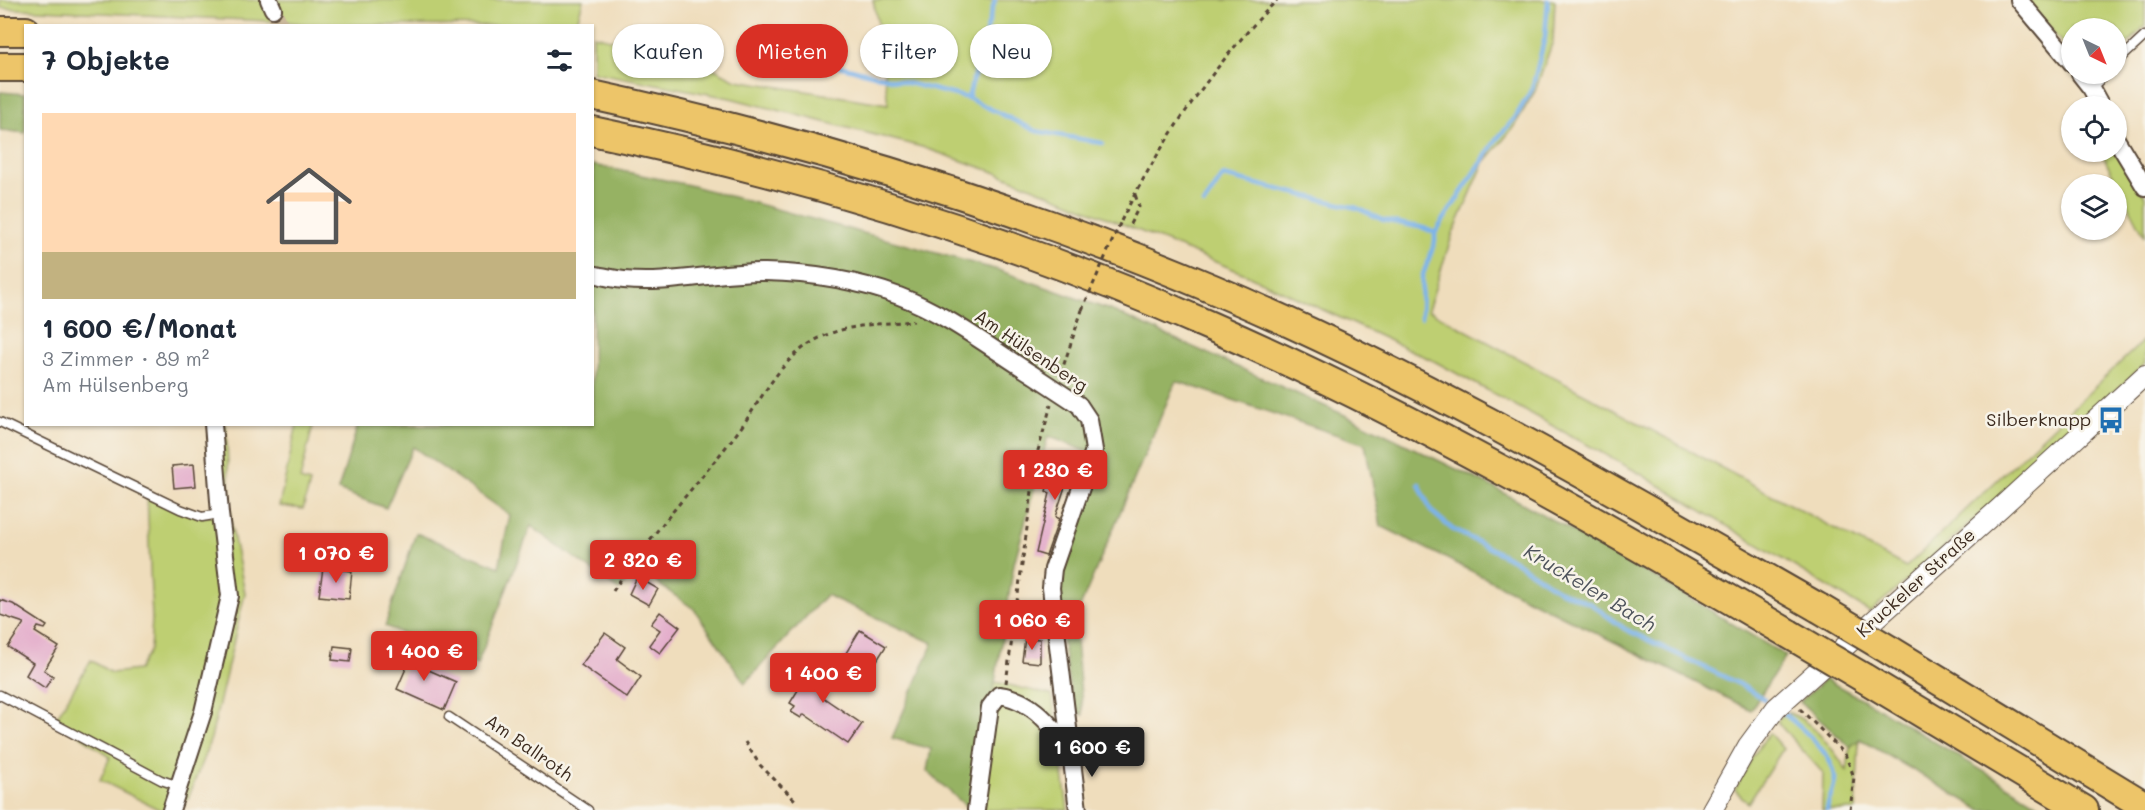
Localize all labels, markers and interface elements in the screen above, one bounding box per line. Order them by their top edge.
north arrow [2061,18,2127,84]
map controls [2061,18,2127,240]
chip: Kaufen [612,24,724,78]
chip: Mieten [736,24,848,78]
chip: Filter [860,24,958,78]
chip: Neu [970,24,1052,78]
text: 7 Objekte [42,43,170,77]
icon: filters [543,44,576,77]
button: locate [2061,96,2127,162]
icon: home [255,152,363,260]
button: layers [2061,174,2127,240]
street label: Am Hülsenberg [970,303,1093,397]
text: 1 600 €/Monat [42,311,237,345]
text: 3 Zimmer · 89 m² [42,345,209,371]
text: Am Hülsenberg [42,371,188,397]
bus stop icon: Silberknapp [2096,405,2126,435]
place label: Silberknapp [1986,407,2091,431]
pin: 1 230 € [1000,450,1110,501]
text: 1 230 € [1017,456,1093,482]
street label: Kruckeler Straße [1851,522,1980,642]
pin: 1 070 € [281,533,391,584]
water label: Kruckeler Bach [1520,537,1661,637]
text: 1 070 € [298,539,374,565]
pin: 2 320 € [588,540,698,591]
text: 2 320 € [604,546,682,572]
pin: 1 060 € [977,600,1087,651]
text: 1 060 € [993,606,1071,632]
pin: 1 400 € [369,631,479,682]
text: 1 400 € [385,637,463,663]
pin: 1 400 € [768,653,878,704]
text: 1 400 € [784,659,862,685]
street label: Am Ballroth [481,708,578,786]
pin: 1 600 € [1037,727,1147,778]
text: 1 600 € [1053,733,1131,759]

